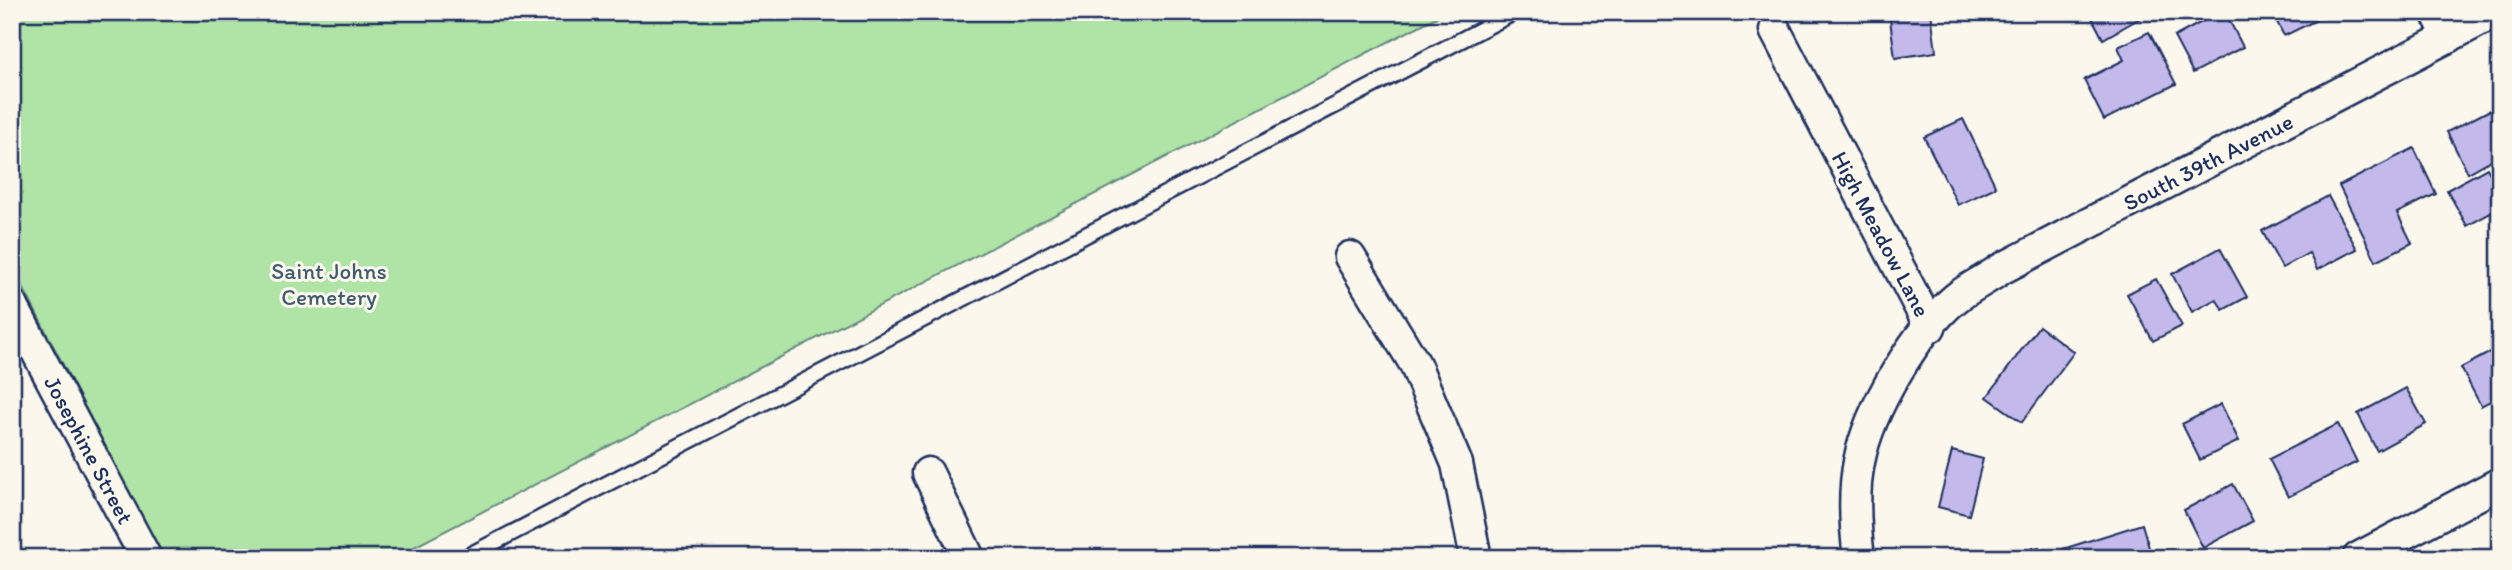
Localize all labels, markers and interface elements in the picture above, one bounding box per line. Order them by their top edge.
street label: South 39th Avenue [2119,107,2297,217]
street label: High Meadow Lane [1826,146,1936,322]
park label: Saint Johns Cemetery [271,257,387,311]
street label: Josephine Street [38,371,140,529]

